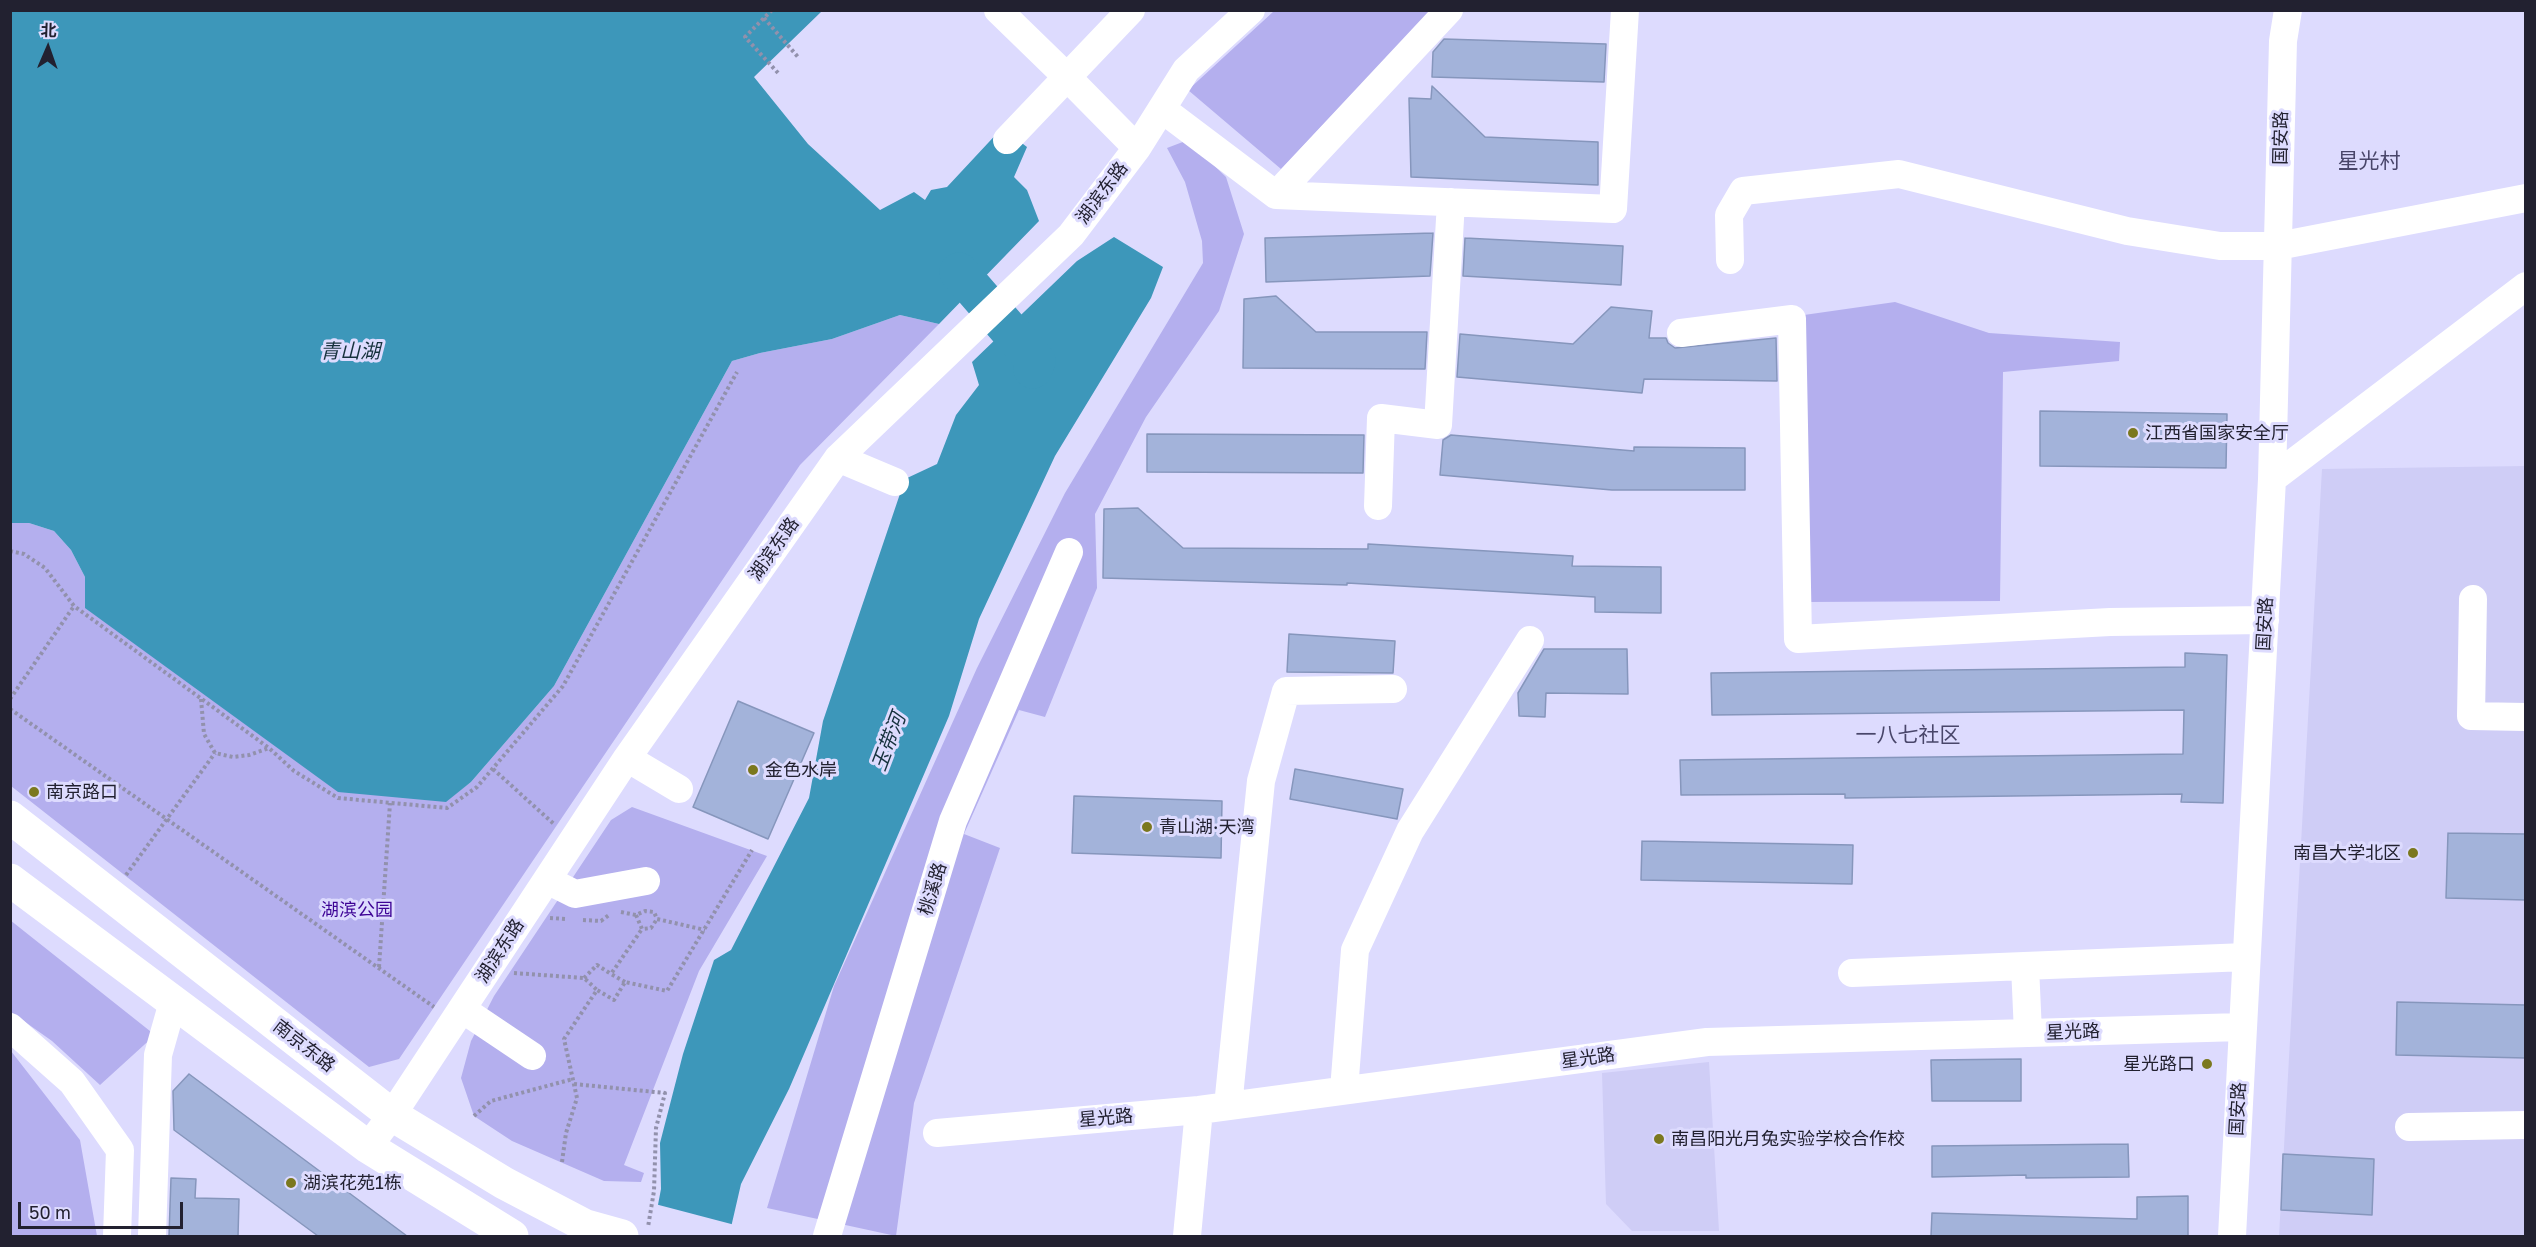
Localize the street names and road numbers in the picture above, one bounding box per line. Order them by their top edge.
street label: 国安路 [2270,111,2292,165]
street label: 湖滨东路 [1072,158,1132,228]
street label: 湖滨东路 [745,513,803,585]
street label: 国安路 [2253,596,2277,652]
street label: 桃溪路 [915,860,951,918]
street label: 湖滨东路 [471,915,529,987]
street label: 南京东路 [269,1015,339,1077]
street label: 星光路 [2046,1020,2100,1044]
street label: 星光路 [1560,1044,1616,1072]
street label: 国安路 [2226,1081,2250,1137]
street label: 星光路 [1078,1105,1134,1131]

